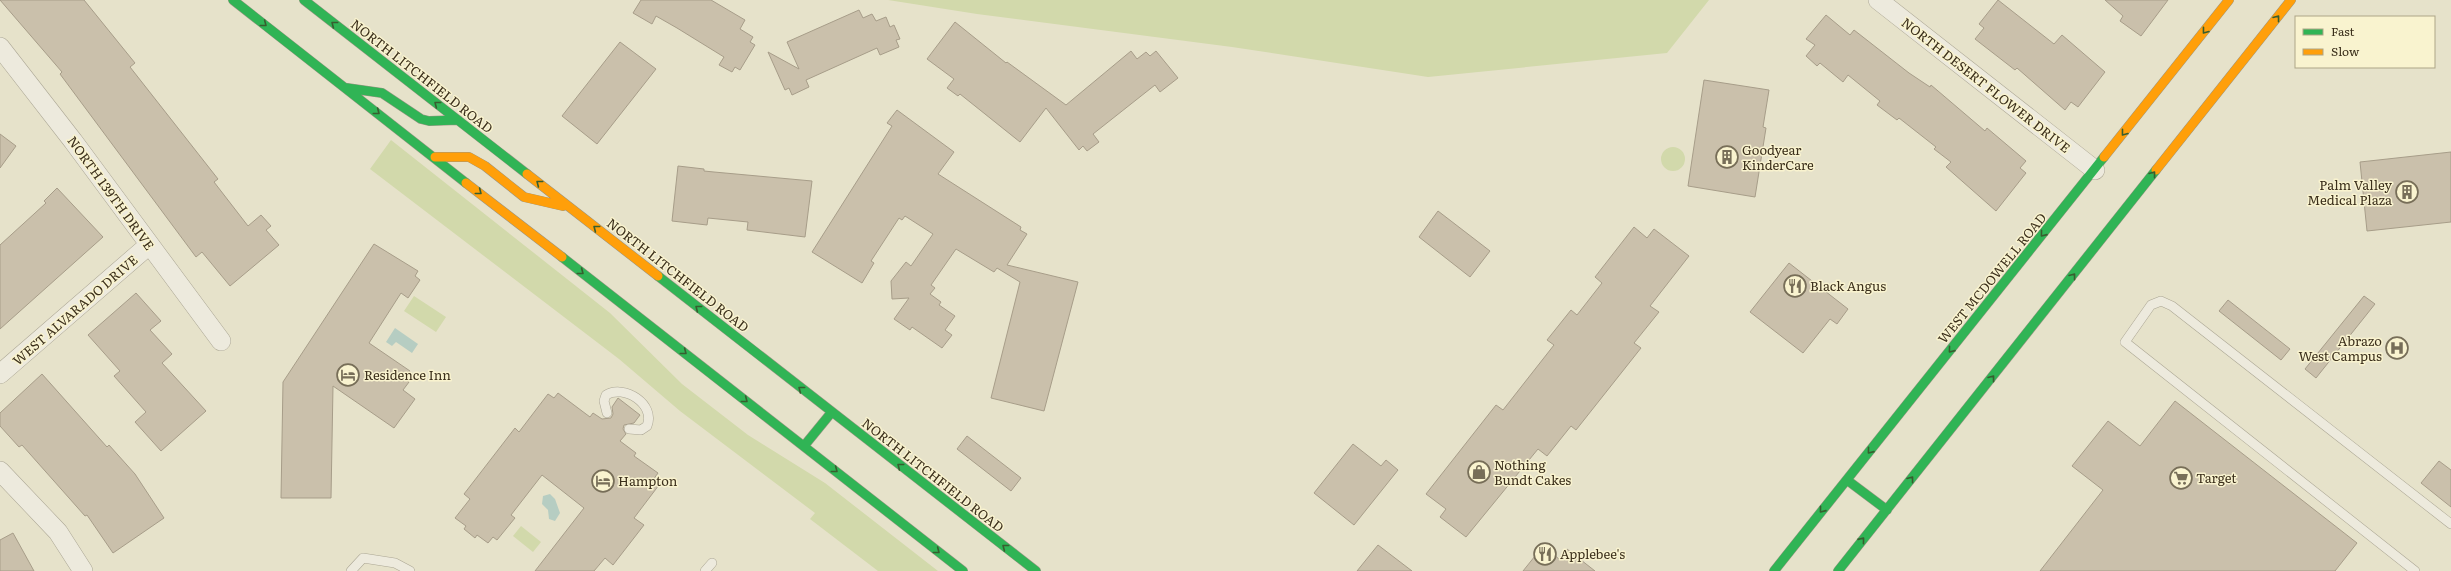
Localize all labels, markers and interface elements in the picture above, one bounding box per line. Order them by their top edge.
street label: NORTH DESERT FLOWER DRIVE [1898,13,2075,157]
street label: NORTH LITCHFIELD ROAD [347,14,497,137]
one-way arrow [2272,15,2279,22]
legend [2295,16,2435,68]
one-way arrow [260,19,267,26]
one-way arrow [332,21,339,28]
text: Fast [2331,22,2355,40]
one-way arrow [2203,26,2210,33]
text: Slow [2331,42,2360,60]
one-way arrow [434,101,441,108]
one-way arrow [372,107,379,114]
one-way arrow [2122,128,2129,135]
street label: NORTH 139TH DRIVE [63,132,159,254]
place label: Goodyear KinderCare [1742,140,1814,174]
building icon: Goodyear KinderCare [1714,144,1740,170]
one-way arrow [2149,171,2156,178]
place label: Palm Valley Medical Plaza [2307,175,2392,209]
building icon: Palm Valley Medical Plaza [2394,179,2420,205]
one-way arrow [537,181,544,188]
one-way arrow [475,187,482,194]
street label: WEST MCDOWELL ROAD [1933,208,2050,347]
street label: NORTH LITCHFIELD ROAD [603,213,753,336]
one-way arrow [594,226,601,233]
one-way arrow [2041,230,2048,237]
street label: WEST ALVARADO DRIVE [8,250,141,369]
one-way arrow [577,268,584,275]
restaurant icon: Black Angus [1782,273,1808,299]
one-way arrow [2068,273,2075,280]
place label: Black Angus [1810,276,1886,295]
one-way arrow [696,306,703,313]
place label: Abrazo West Campus [2298,331,2382,365]
hospital icon: Abrazo West Campus [2384,335,2410,361]
one-way arrow [1949,345,1956,352]
one-way arrow [679,347,686,354]
hotel icon: Residence Inn [335,362,361,388]
place label: Residence Inn [364,365,451,384]
one-way arrow [1987,375,1994,382]
one-way arrow [798,386,805,393]
one-way arrow [740,395,747,402]
street label: NORTH LITCHFIELD ROAD [858,413,1008,536]
one-way arrow [1868,446,1875,454]
place label: Nothing Bundt Cakes [1494,455,1571,489]
shop icon: Nothing Bundt Cakes [1466,459,1492,485]
one-way arrow [897,464,904,471]
supermarket icon: Target [2168,465,2194,491]
one-way arrow [831,466,838,473]
hotel icon: Hampton [590,468,616,494]
place label: Target [2196,468,2237,487]
place label: Hampton [618,471,678,490]
one-way arrow [1906,477,1913,484]
one-way arrow [1820,506,1827,513]
one-way arrow [1858,538,1865,545]
restaurant icon: Applebee's [1532,541,1558,567]
place label: Applebee's [1560,544,1625,563]
one-way arrow [1002,545,1009,552]
one-way arrow [933,546,940,553]

